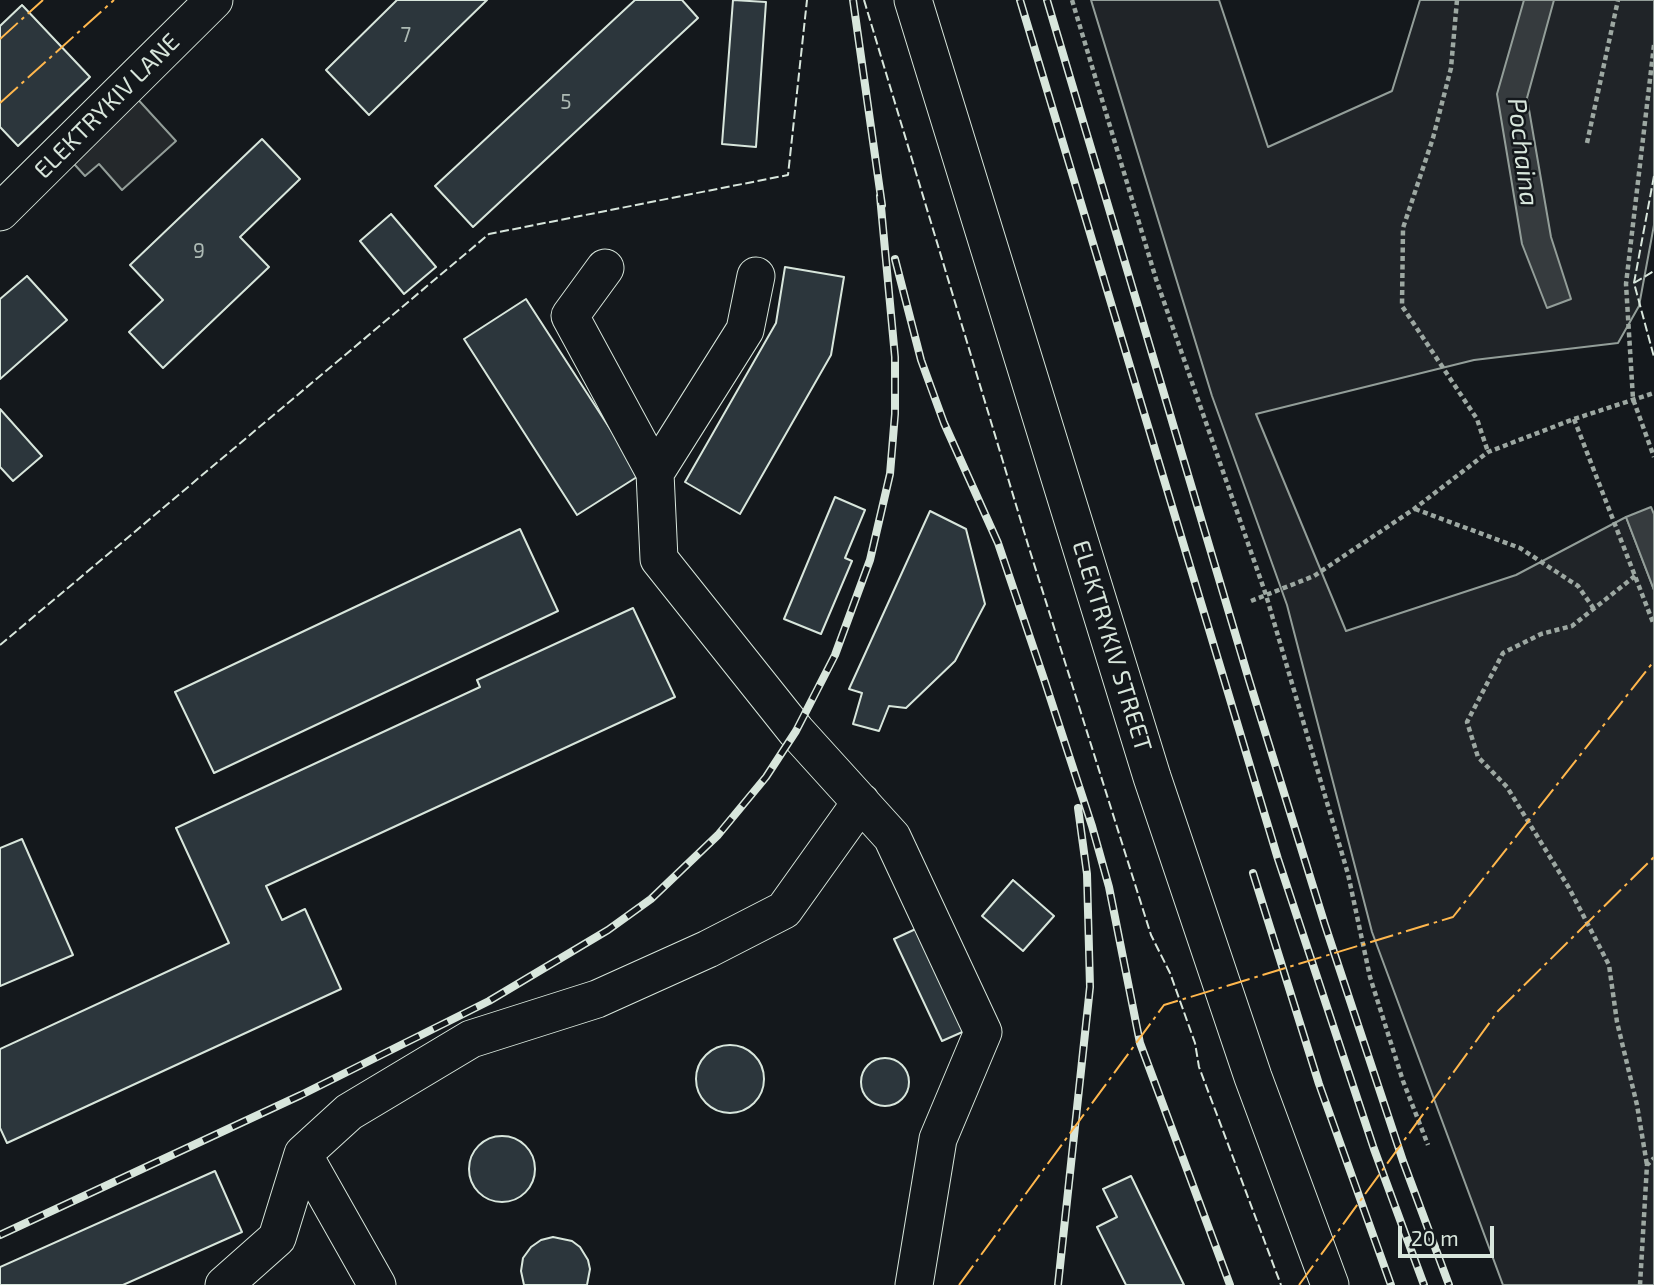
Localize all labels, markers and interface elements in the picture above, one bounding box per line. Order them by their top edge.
house number: 7 [401,22,411,48]
street label: ELEKTRYKIV LANE [28,27,186,185]
house number: 5 [560,89,572,115]
water label: Pochaina [1501,96,1545,208]
house number: 9 [193,238,205,264]
street label: ELEKTRYKIV STREET [1066,537,1158,755]
scale bar [1402,1212,1498,1256]
text: 20 m [1411,1225,1459,1250]

